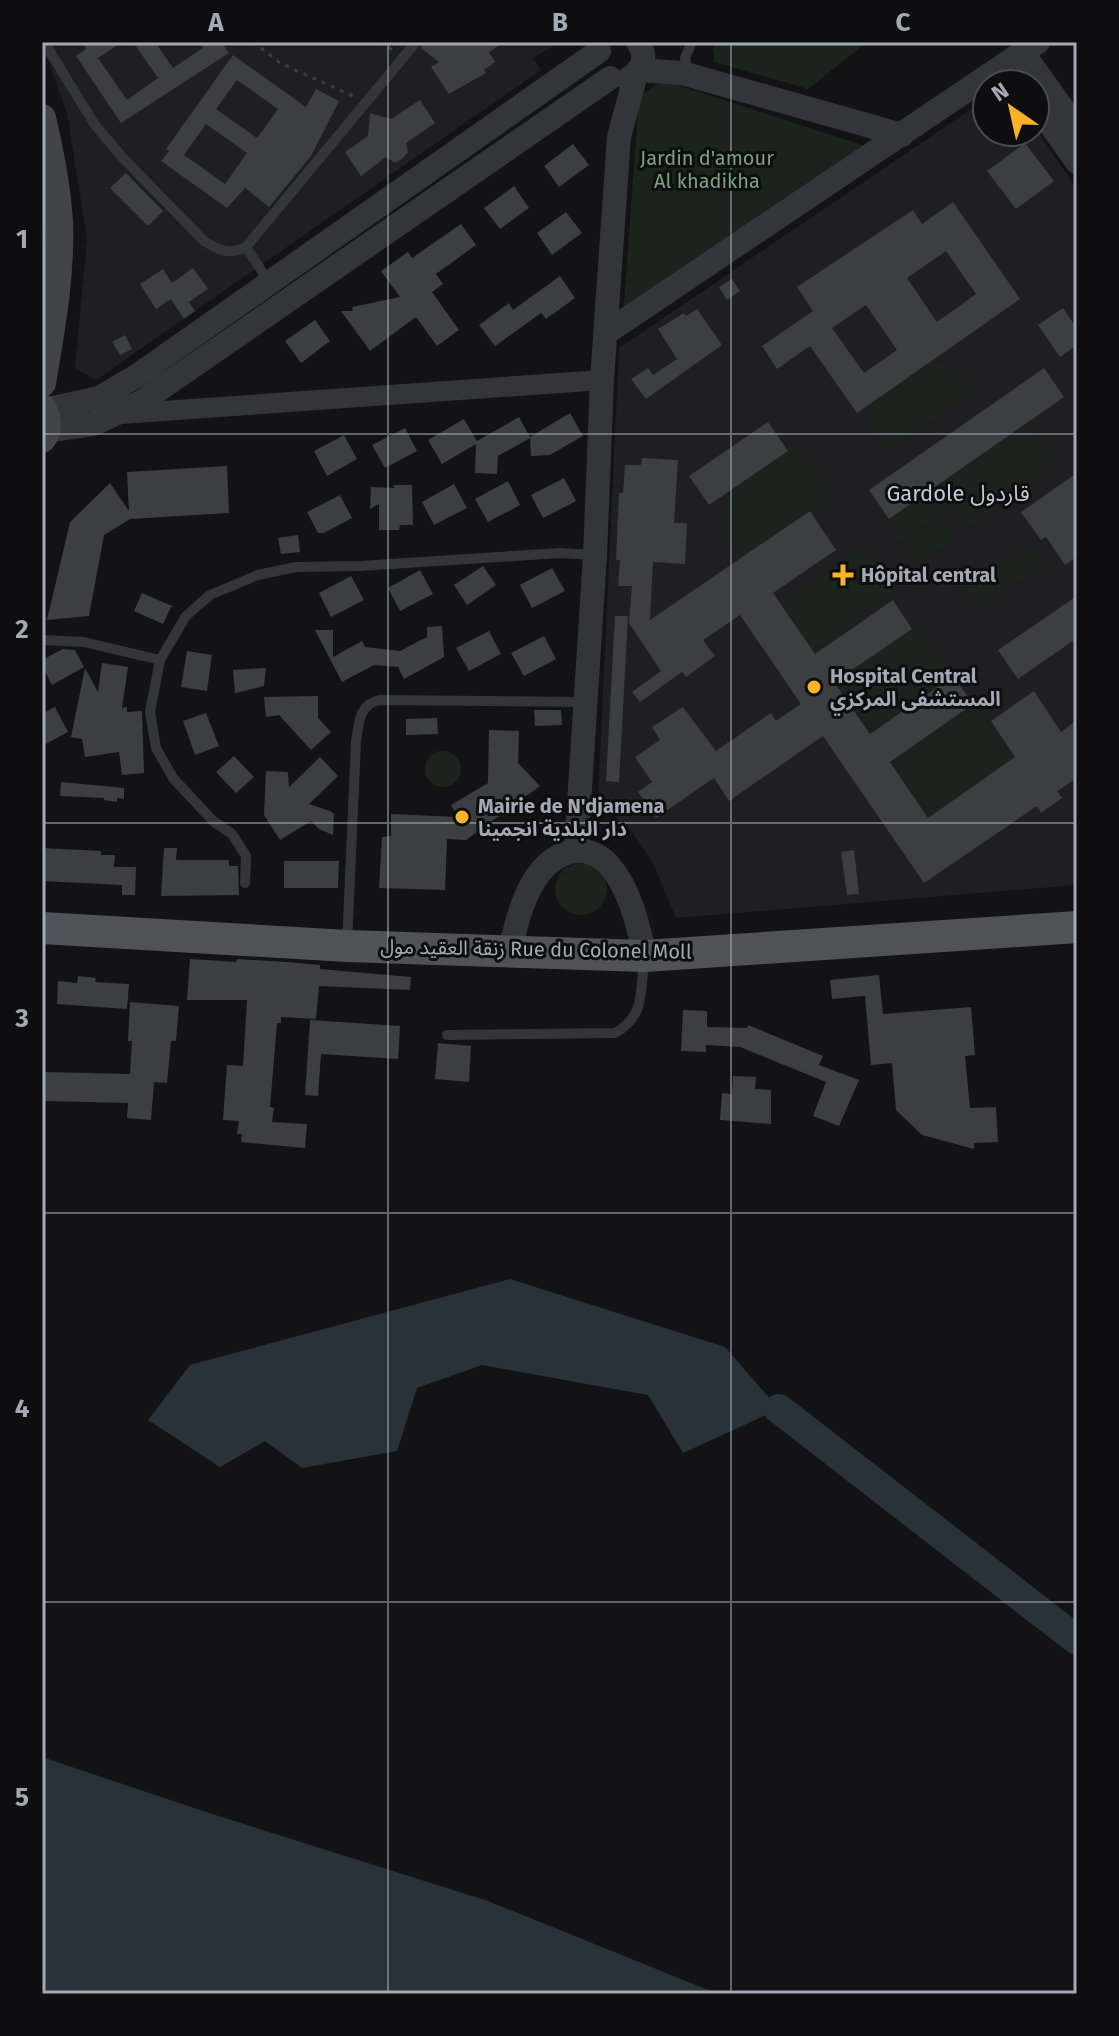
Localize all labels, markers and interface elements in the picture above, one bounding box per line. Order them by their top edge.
text: A [207,7,224,38]
text: B [552,7,568,38]
text: C [896,7,911,38]
north arrow [971,68,1051,148]
text: N [986,77,1014,107]
park label: Jardin d'amour Al khadikha [640,146,774,193]
text: 1 [16,224,28,255]
district label: Gardole قاردول [886,480,1030,507]
place label: Hôpital central [861,563,996,587]
marker: Hôpital central [832,564,854,586]
text: 2 [15,614,29,645]
place label: Hospital Central المستشفى المركزي [830,664,1001,716]
marker: Hospital Central المستشفى المركزي [805,678,823,696]
place label: Mairie de N'djamena دار البلدية انجمينا [478,794,664,841]
marker: Mairie de N'djamena دار البلدية انجمينا [453,808,471,826]
street label: زنقة العقيد مول Rue du Colonel Moll [380,934,692,964]
text: 3 [14,1003,29,1034]
text: 4 [15,1393,30,1424]
text: 5 [15,1782,29,1813]

